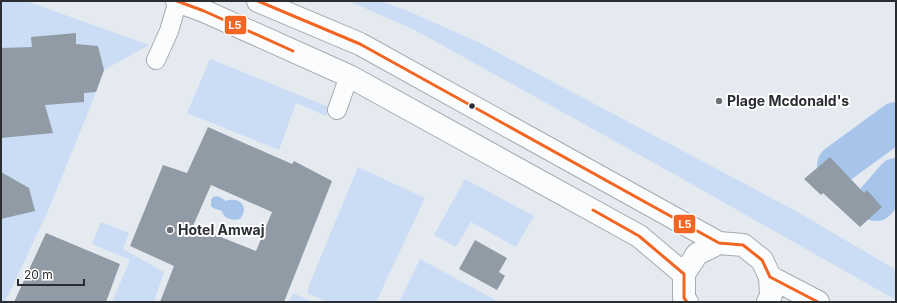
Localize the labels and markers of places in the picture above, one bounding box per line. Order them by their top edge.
place label: Plage Mcdonald's [727,92,849,109]
marker: Plage Mcdonald's [714,96,724,106]
unlabelled marker [467,101,477,111]
place label: Hotel Amwaj [178,221,265,238]
marker: Hotel Amwaj [165,225,175,235]

